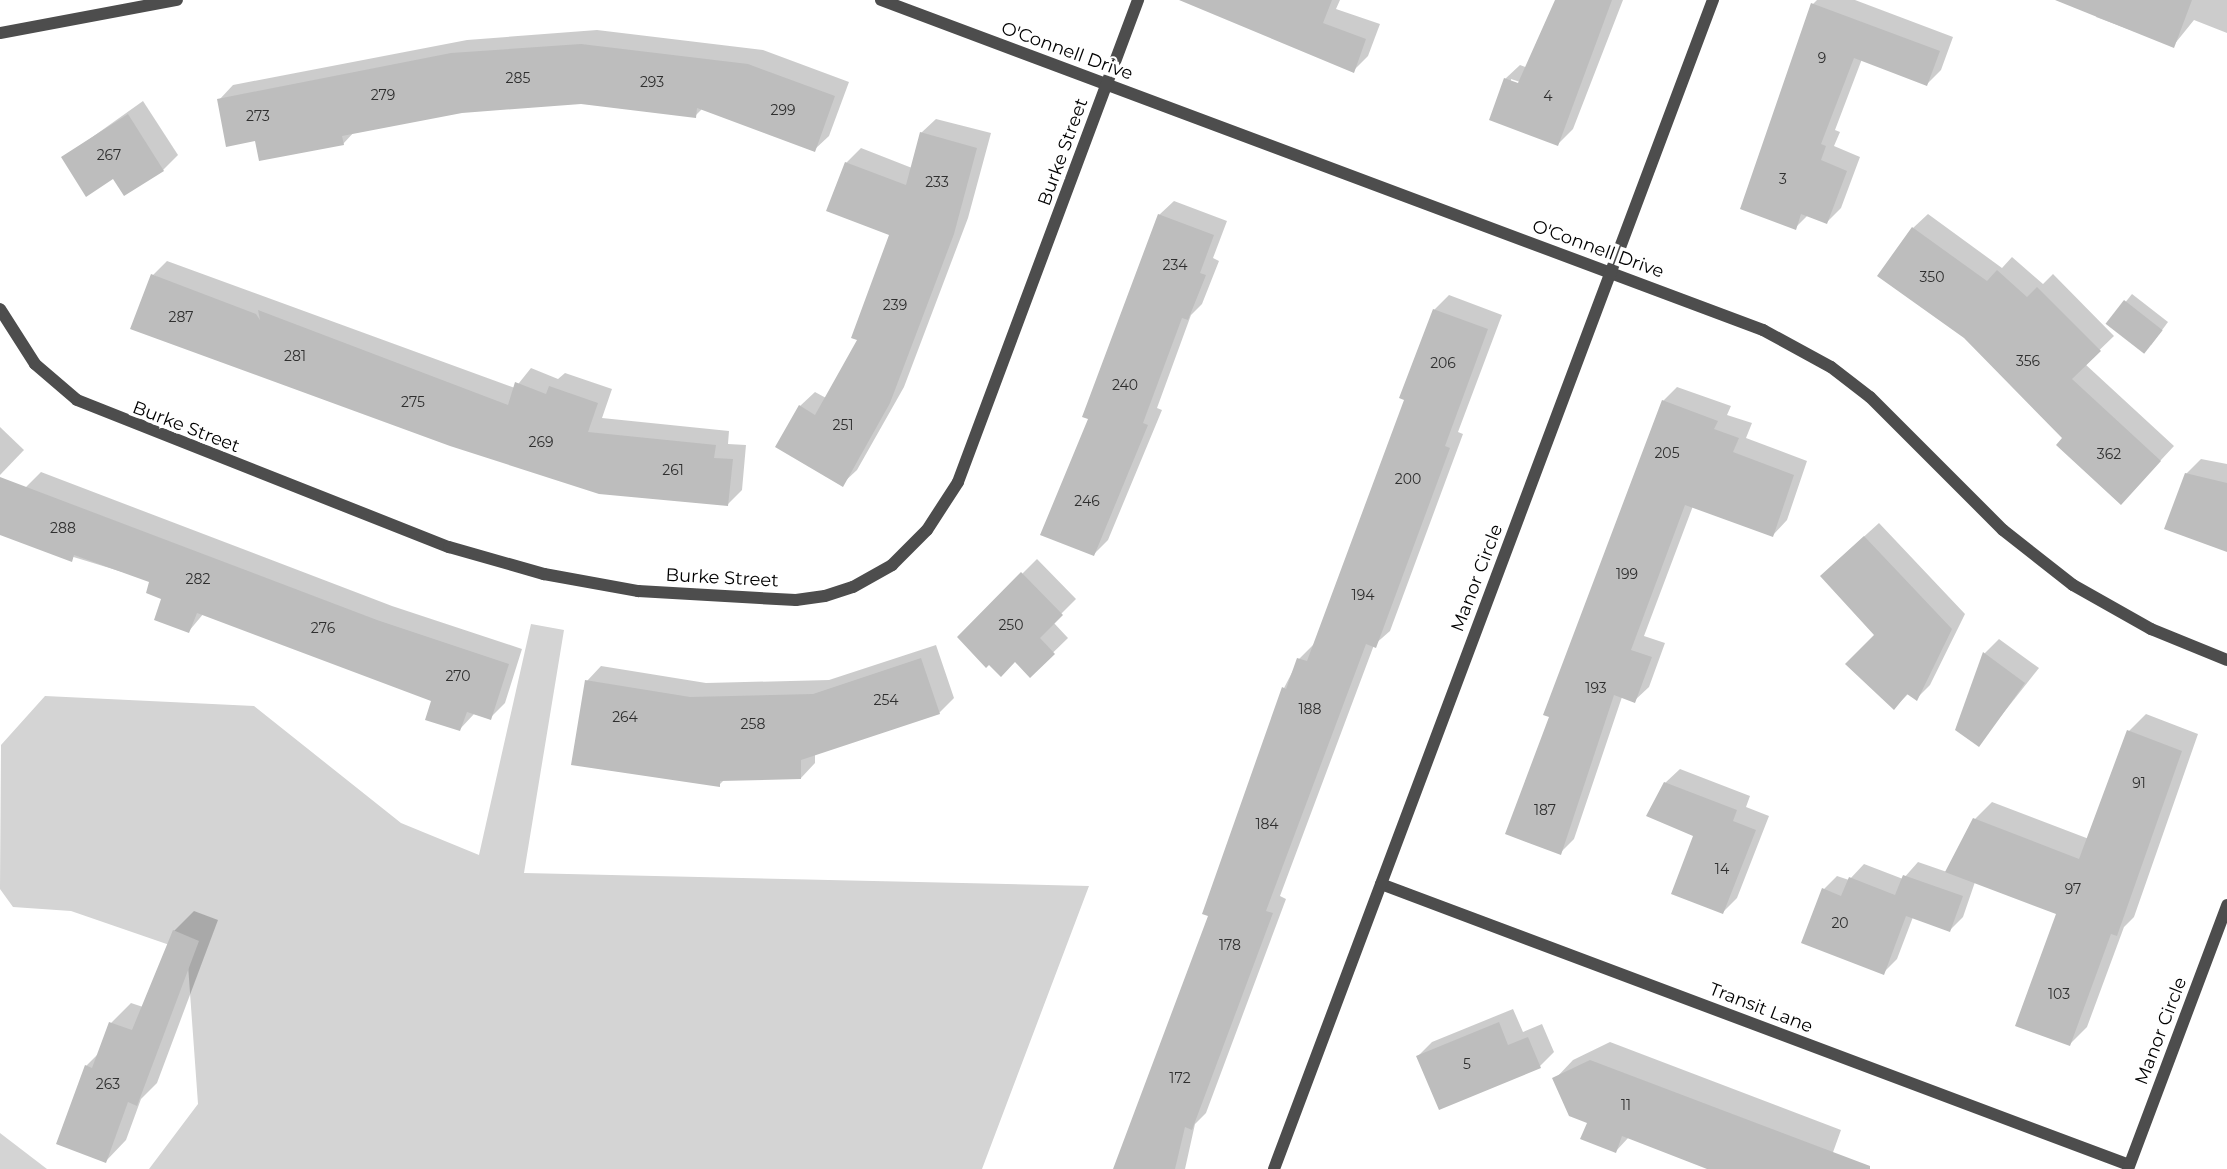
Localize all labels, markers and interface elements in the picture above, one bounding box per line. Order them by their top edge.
street label: O'Connell Drive [998,17,1136,85]
house number: 9 [1818,50,1826,66]
house number: 285 [506,70,530,86]
house number: 293 [640,74,664,90]
house number: 279 [371,87,395,103]
house number: 4 [1543,88,1553,104]
street label: Burke Street [1034,95,1092,209]
house number: 299 [770,102,796,118]
house number: 273 [246,108,270,124]
house number: 267 [97,147,121,163]
house number: 3 [1779,171,1787,187]
house number: 233 [925,174,949,190]
street label: O'Connell Drive [1529,215,1667,283]
house number: 234 [1162,257,1188,273]
house number: 350 [1920,269,1944,285]
house number: 239 [883,297,907,313]
house number: 287 [168,309,194,325]
house number: 281 [284,348,306,364]
house number: 356 [2016,353,2040,369]
house number: 206 [1430,355,1456,371]
house number: 240 [1112,377,1138,393]
house number: 275 [401,394,425,410]
street label: Burke Street [129,397,243,457]
house number: 251 [833,417,853,433]
house number: 269 [529,434,553,450]
house number: 205 [1654,445,1680,461]
house number: 362 [2097,446,2121,462]
house number: 261 [662,462,684,478]
house number: 200 [1395,471,1421,487]
house number: 246 [1074,493,1100,509]
house number: 288 [50,520,76,536]
street label: Manor Circle [1447,521,1507,635]
street label: Burke Street [665,564,779,592]
house number: 199 [1616,566,1638,582]
house number: 282 [186,571,210,587]
house number: 194 [1352,587,1374,603]
house number: 250 [998,617,1024,633]
house number: 276 [311,620,335,636]
house number: 270 [445,668,471,684]
house number: 193 [1585,680,1607,696]
house number: 254 [873,692,899,708]
house number: 188 [1299,701,1321,717]
house number: 264 [612,709,638,725]
house number: 258 [741,716,765,732]
house number: 91 [2132,775,2146,791]
house number: 187 [1534,802,1556,818]
house number: 184 [1255,816,1279,832]
house number: 14 [1715,861,1729,877]
house number: 97 [2065,881,2081,897]
house number: 20 [1831,915,1849,931]
house number: 178 [1219,937,1241,953]
street label: Manor Circle [2131,974,2191,1088]
street label: Transit Lane [1706,978,1816,1038]
house number: 103 [2048,986,2070,1002]
house number: 5 [1463,1056,1471,1072]
house number: 172 [1169,1070,1191,1086]
house number: 263 [96,1076,120,1092]
house number: 11 [1621,1097,1631,1113]

